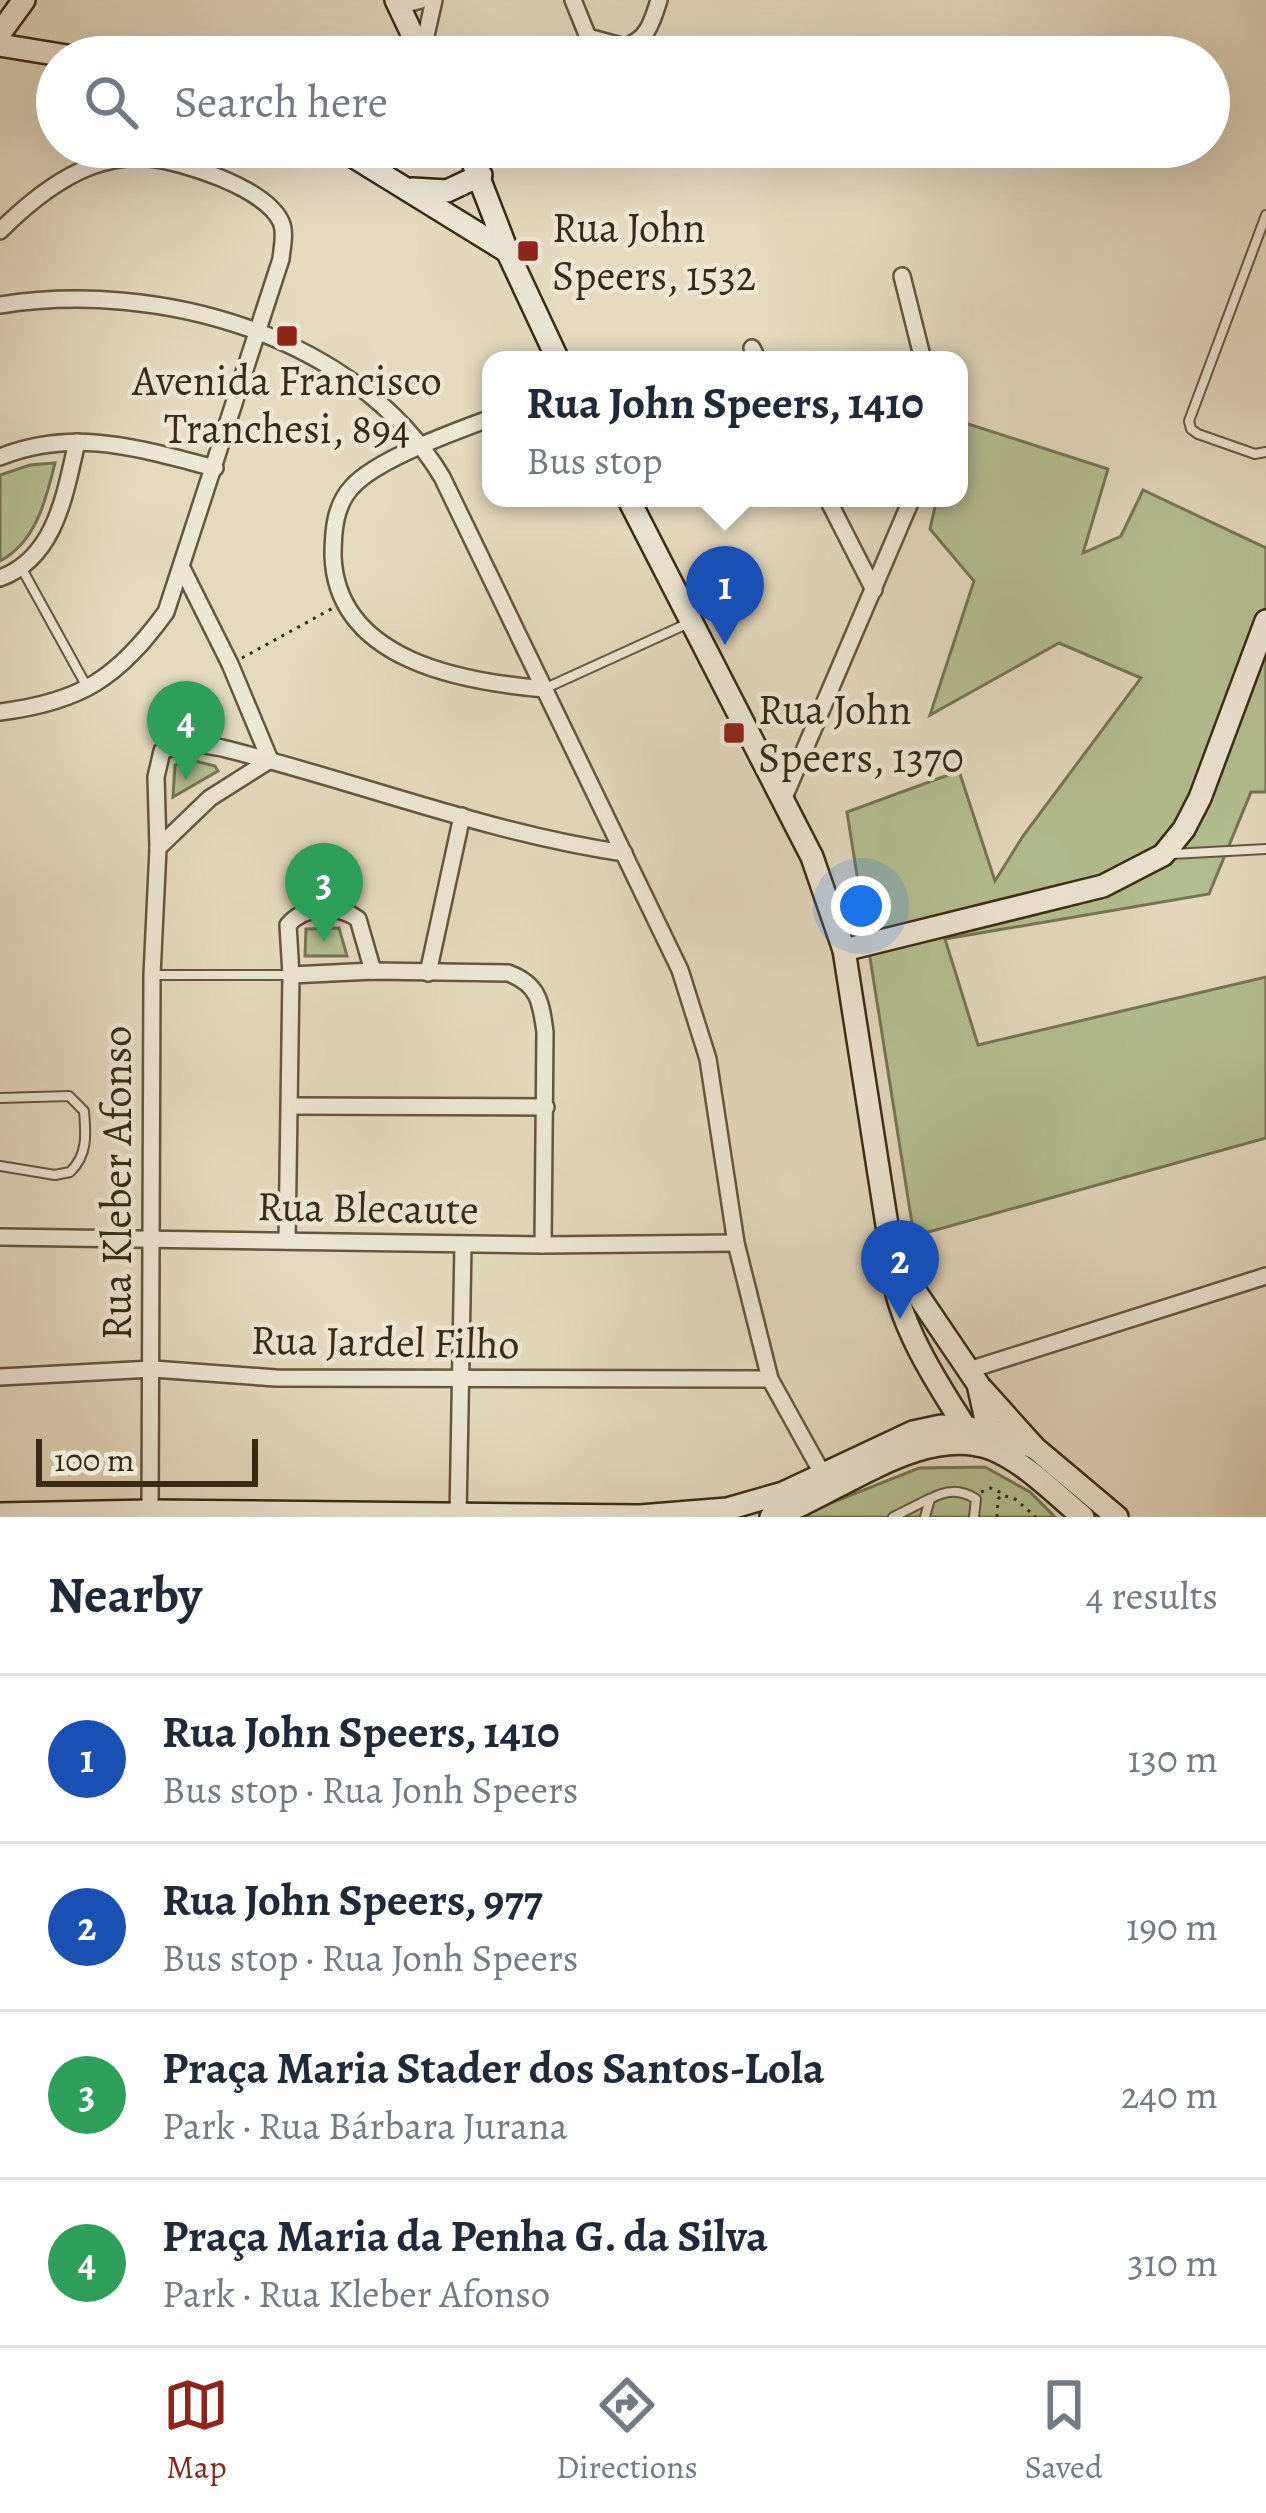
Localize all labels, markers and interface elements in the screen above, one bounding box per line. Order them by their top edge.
search box [36,36,1230,168]
icon: search [78,69,144,135]
text: Search here [174,71,388,133]
place label: Rua John Speers, 1532 [552,199,756,304]
marker: Rua John Speers, 1532 [515,238,541,264]
marker: Avenida Francisco Tranchesi, 894 [274,323,300,349]
popup [482,351,968,507]
place label: Avenida Francisco Tranchesi, 894 [131,352,442,457]
text: Rua John Speers, 1410 [526,372,924,434]
text: Bus stop [526,434,663,487]
pin: 1 [686,546,764,645]
pin: 4 [147,681,225,780]
place label: Rua John Speers, 1370 [758,681,964,786]
marker: Rua John Speers, 1370 [721,720,747,746]
pin: 3 [285,843,363,942]
your location [831,876,891,936]
street label: Rua Kleber Afonso [88,1026,145,1340]
street label: Rua Blecaute [257,1177,479,1238]
pin: 2 [861,1220,939,1319]
street label: Rua Jardel Filho [250,1311,520,1372]
scale bar [36,1433,258,1486]
text: 100 m [54,1437,134,1482]
text: Nearby [48,1560,202,1630]
text: 4 results [1086,1569,1218,1622]
text: Rua John Speers, 1410 [162,1701,560,1763]
text: 1 [80,1732,94,1785]
text: 130 m [1127,1732,1218,1785]
text: Bus stop · Rua Jonh Speers [162,1763,579,1816]
text: Rua John Speers, 977 [162,1869,543,1931]
text: 2 [78,1900,96,1953]
text: 190 m [1126,1900,1218,1953]
text: Bus stop · Rua Jonh Speers [162,1931,579,1984]
text: Praça Maria Stader dos Santos-Lola [162,2037,825,2099]
text: 3 [79,2068,95,2121]
text: 240 m [1121,2068,1218,2121]
text: Park · Rua Bárbara Jurana [162,2099,568,2152]
text: Praça Maria da Penha G. da Silva [162,2205,768,2267]
text: 4 [78,2236,96,2289]
text: 310 m [1127,2236,1218,2289]
text: Park · Rua Kleber Afonso [162,2267,550,2320]
tab: Map [163,2372,229,2489]
tab: Directions [556,2372,698,2489]
tab: Saved [1024,2372,1103,2489]

